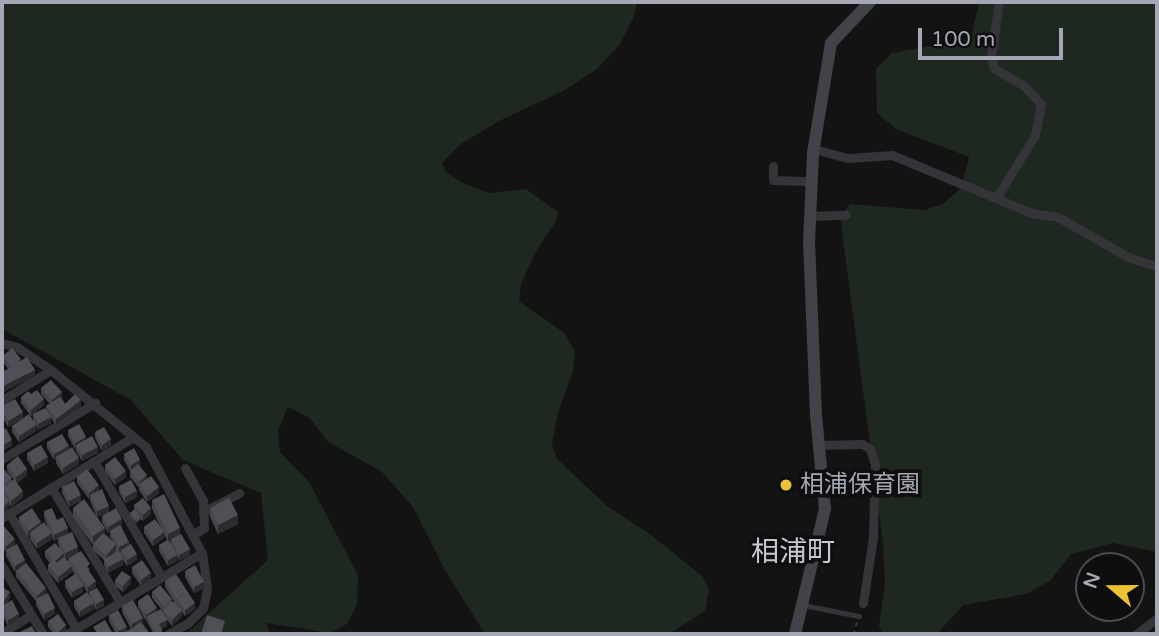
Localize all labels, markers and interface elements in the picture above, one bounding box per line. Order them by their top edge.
scale bar [921,14,1066,58]
text: 100 m [931,27,995,52]
place label: 相浦保育園 [800,471,920,499]
marker: 相浦保育園 [778,477,794,493]
district label: 相浦町 [751,535,835,569]
north arrow [1075,552,1145,622]
text: N [1079,570,1105,591]

